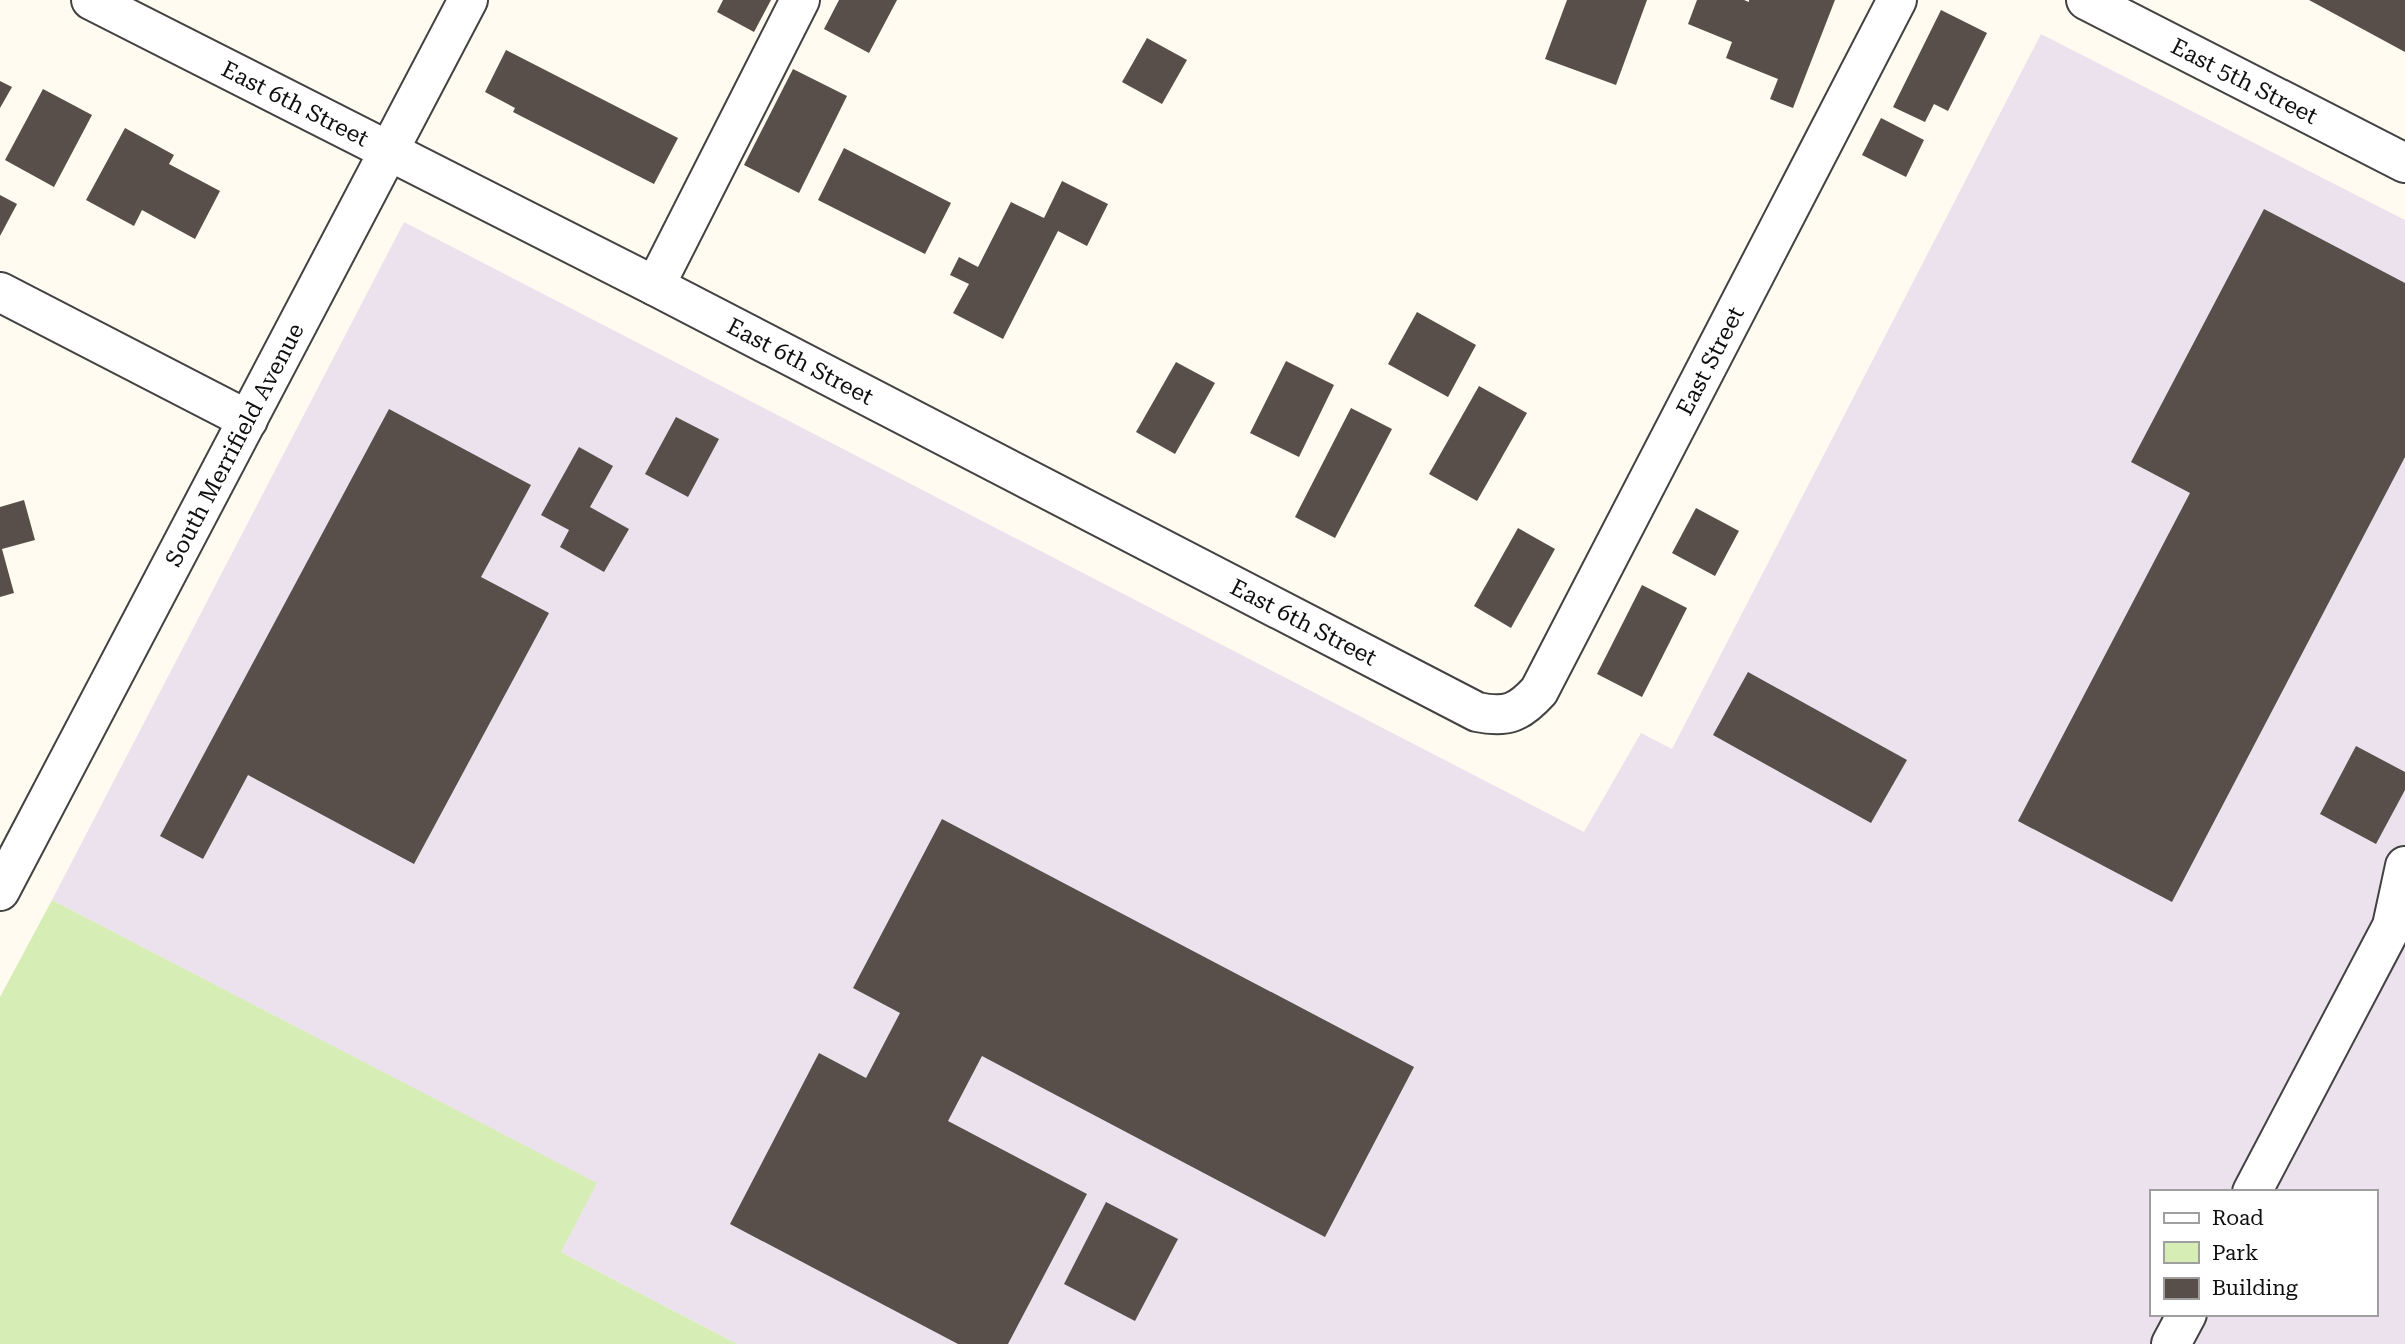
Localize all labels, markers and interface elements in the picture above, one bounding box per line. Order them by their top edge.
street label: East 5th Street [2167,33,2322,130]
street label: East 6th Street [217,56,373,153]
street label: East Street [1671,302,1750,420]
street label: East 6th Street [722,313,878,411]
street label: South Merrifield Avenue [160,319,310,571]
street label: East 6th Street [1226,574,1381,672]
legend [2150,1190,2377,1316]
text: Road [2212,1206,2264,1230]
text: Park [2212,1241,2258,1265]
text: Building [2212,1276,2298,1300]

